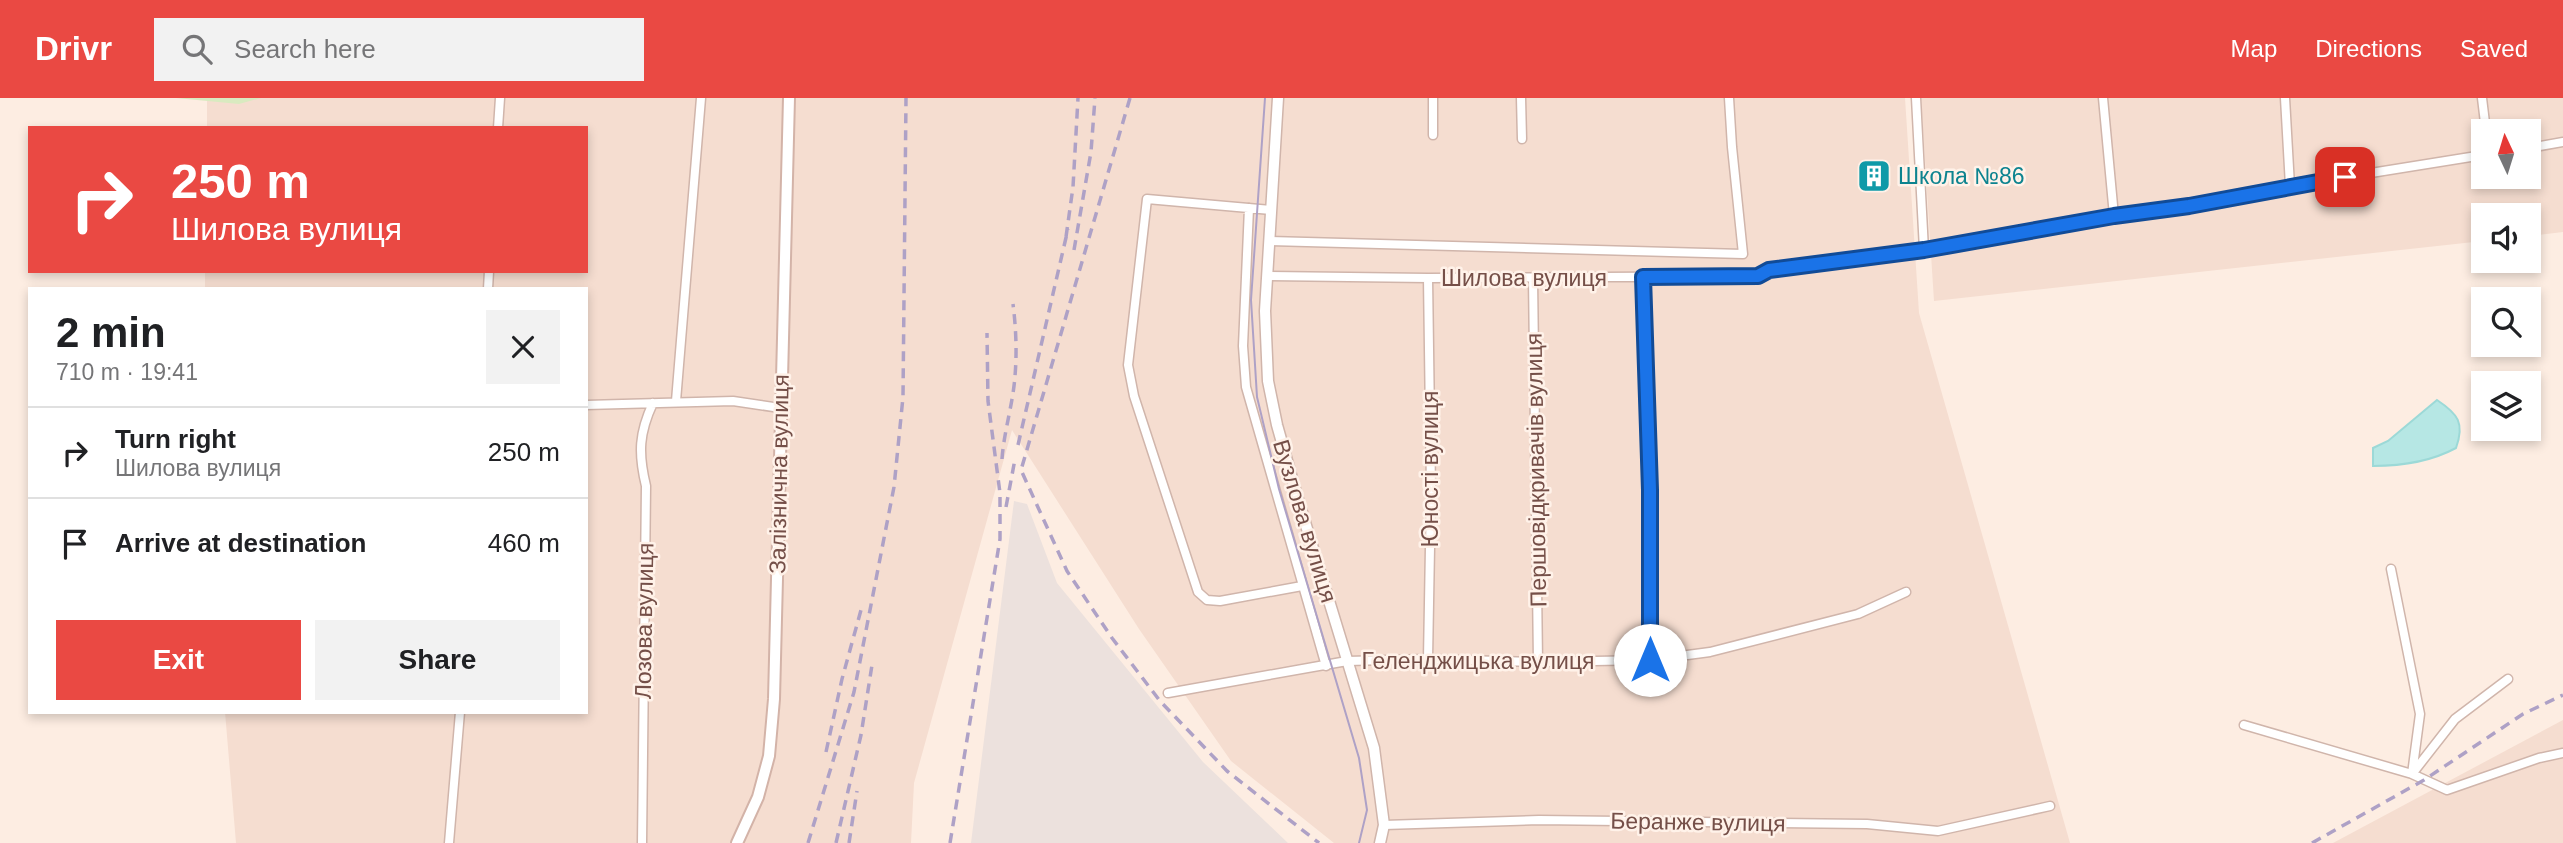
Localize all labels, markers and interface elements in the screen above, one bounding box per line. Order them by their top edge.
search box [154,18,644,81]
text: Drivr [35,30,112,67]
icon: search [178,30,216,68]
text: Search here [234,34,376,64]
text: Map [2231,35,2277,62]
text: Directions [2315,35,2422,62]
text: Saved [2460,35,2528,62]
north arrow [2471,119,2541,189]
map controls [2471,119,2541,441]
pin [2315,147,2375,207]
icon: right [56,154,147,245]
text: 250 m [171,154,310,208]
building icon: Школа №86 [1855,157,1893,195]
icon: arrive [2326,158,2364,196]
place label: Школа №86 [1898,163,2025,189]
button: sound [2471,203,2541,273]
text: Шилова вулиця [171,211,402,247]
street label: Шилова вулиця [1441,265,1607,291]
button: search [2471,287,2541,357]
text: 2 min [56,309,166,356]
button: close [486,310,560,384]
street label: Першовідкривачів вулиця [1521,333,1551,607]
text: 710 m · 19:41 [56,359,198,385]
button: layers [2471,371,2541,441]
street label: Залізнична вулиця [764,374,794,574]
street label: Юності вулиця [1417,391,1443,547]
text: Turn right [115,424,236,454]
icon: right [56,434,94,472]
street label: Вузлова вулиця [1268,436,1342,606]
text: 250 m [488,437,560,467]
text: Шилова вулиця [115,455,281,481]
icon: arrive [56,525,94,563]
text: Arrive at destination [115,528,366,558]
text: 460 m [488,528,560,558]
street label: Лозова вулиця [630,543,658,699]
button: Exit [56,620,301,700]
button: Share [315,620,560,700]
position arrow [1613,623,1687,697]
street label: Геленджицька вулиця [1361,648,1595,674]
street label: Беранже вулиця [1610,807,1786,837]

